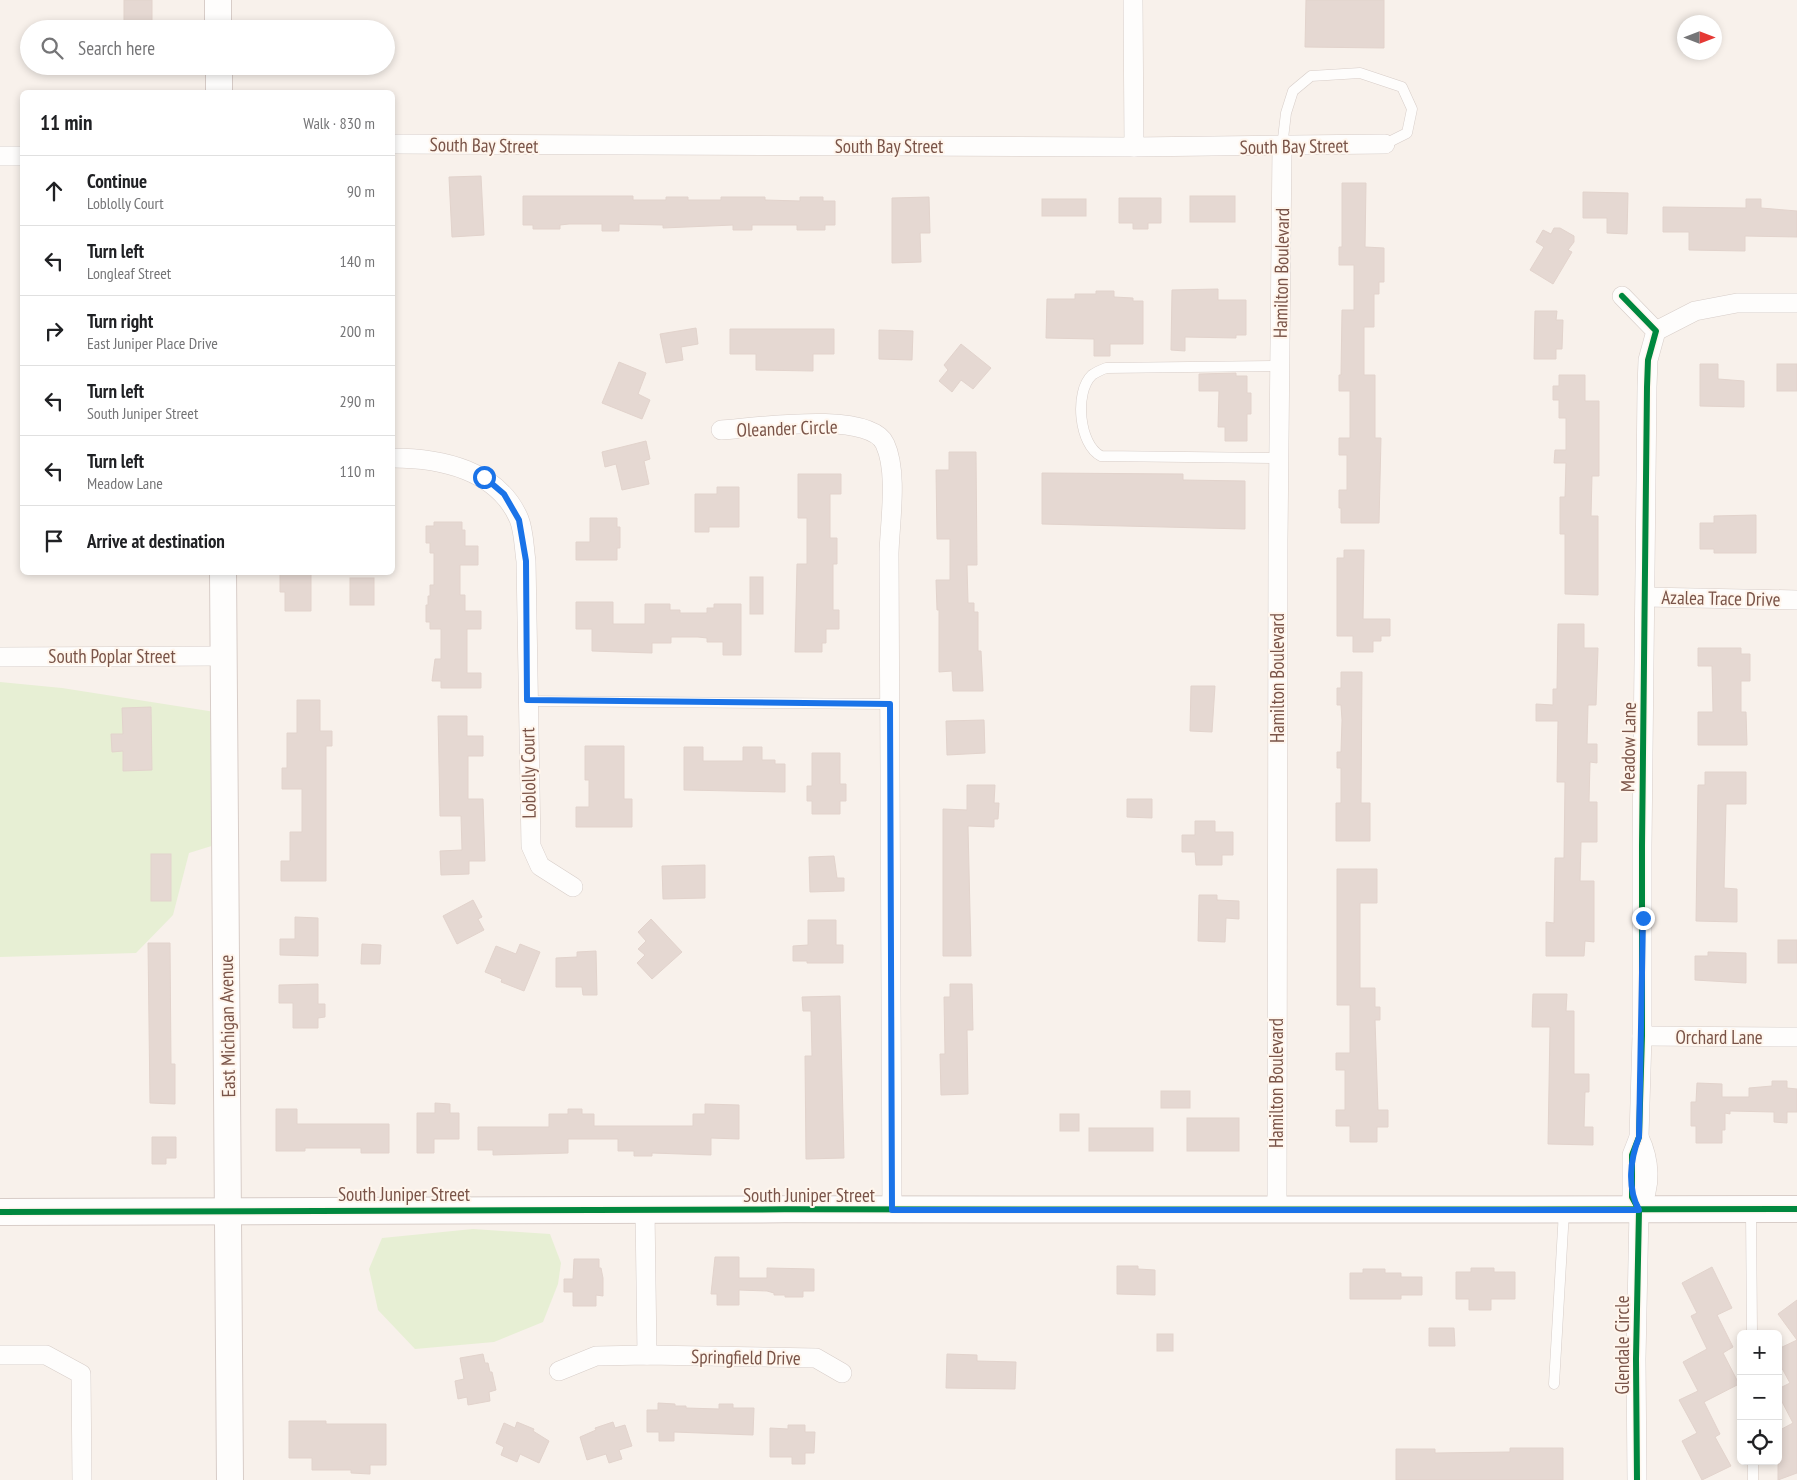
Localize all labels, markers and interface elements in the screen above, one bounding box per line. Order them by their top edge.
north arrow [1677,15,1722,60]
search box [20,20,395,75]
icon: search [38,34,66,62]
text: Search here [78,36,155,60]
text: 11 min [40,109,92,136]
text: Walk · 830 m [303,113,375,133]
street label: South Bay Street [429,132,539,158]
street label: South Bay Street [1239,133,1349,159]
street label: South Bay Street [835,134,944,158]
text: Continue [87,169,147,193]
icon: ahead [40,177,68,205]
text: 90 m [347,181,375,201]
text: Loblolly Court [87,193,164,213]
street label: Hamilton Boulevard [1268,208,1294,338]
text: Turn left [87,239,144,263]
icon: left [40,247,68,275]
text: 140 m [340,251,375,271]
text: Longleaf Street [87,263,171,283]
text: Turn right [87,309,153,333]
icon: right [40,317,68,345]
text: 200 m [340,321,375,341]
text: East Juniper Place Drive [87,333,218,353]
text: Turn left [87,379,144,403]
icon: left [40,387,68,415]
text: 290 m [340,391,375,411]
text: South Juniper Street [87,403,198,423]
street label: Oleander Circle [736,414,838,442]
text: Turn left [87,449,144,473]
icon: left [40,457,68,485]
text: 110 m [340,461,375,481]
route start [473,466,496,489]
text: Meadow Lane [87,473,163,493]
icon: arrive [40,527,68,555]
text: Arrive at destination [87,529,225,553]
street label: Azalea Trace Drive [1661,585,1781,611]
street label: Hamilton Boulevard [1265,613,1289,743]
street label: South Poplar Street [48,644,176,668]
street label: Meadow Lane [1615,702,1641,792]
street label: Loblolly Court [515,726,541,819]
route end [1632,907,1655,930]
street label: East Michigan Avenue [214,954,240,1098]
street label: Hamilton Boulevard [1264,1018,1288,1148]
street label: Orchard Lane [1675,1025,1763,1049]
street label: South Juniper Street [338,1182,471,1206]
street label: South Juniper Street [743,1183,876,1207]
street label: Glendale Circle [1610,1295,1634,1395]
map controls [1737,1330,1782,1465]
button: + [1737,1330,1782,1375]
street label: Springfield Drive [691,1344,801,1370]
button: − [1737,1375,1782,1420]
button: locate [1737,1420,1782,1465]

